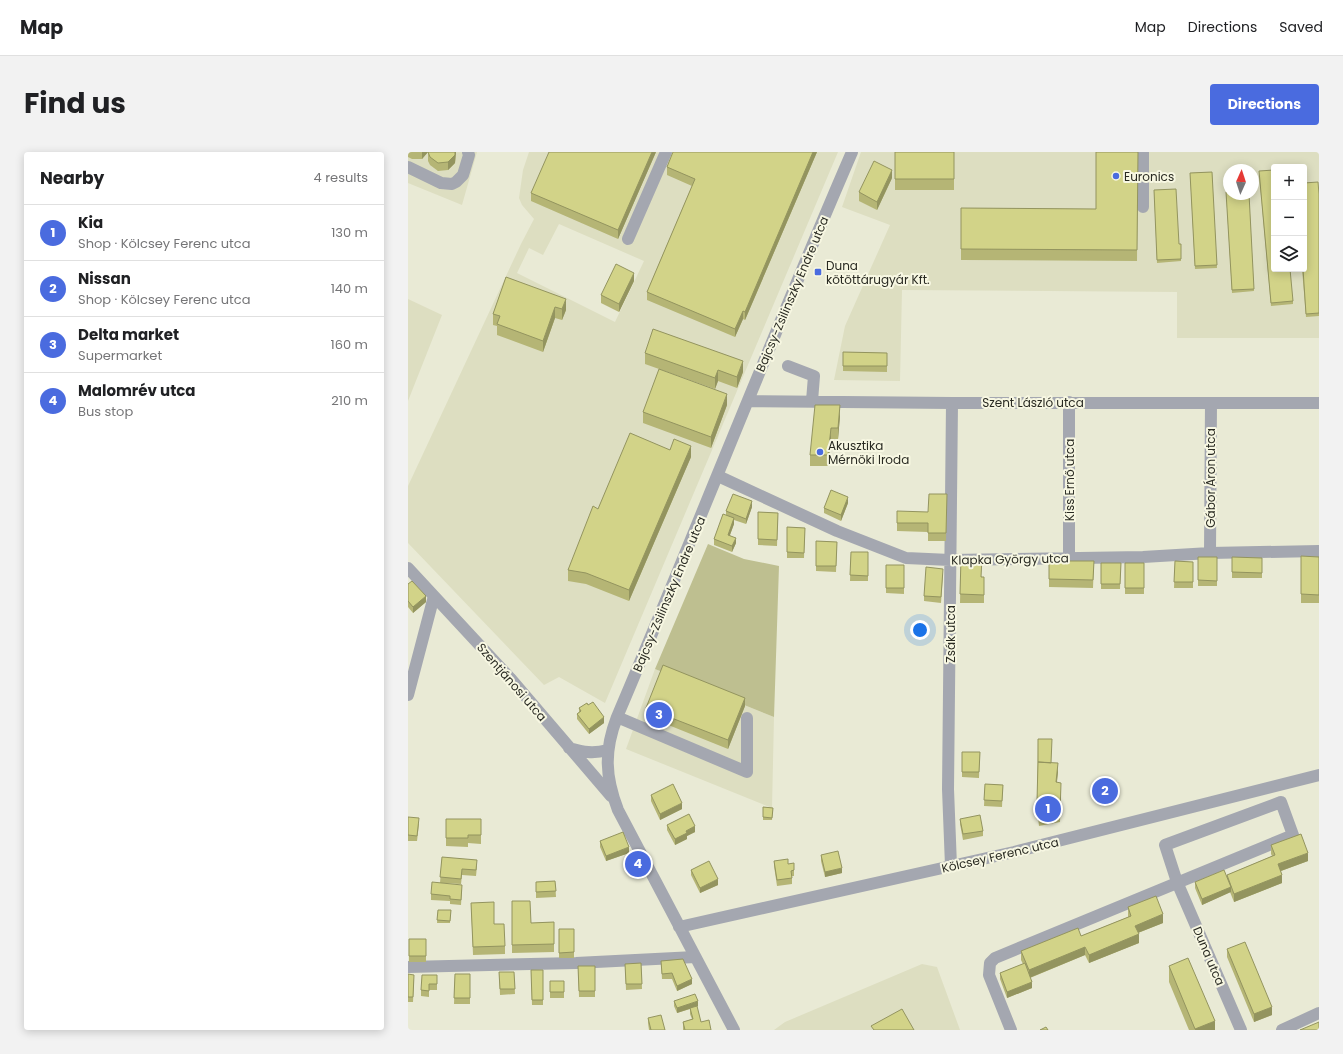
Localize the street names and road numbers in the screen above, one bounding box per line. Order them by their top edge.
street label: Bajcsy-Zsilinszky Endre utca [752,214,832,374]
street label: Szent László utca [982,394,1084,411]
street label: Gábor Áron utca [1202,428,1219,528]
street label: Kiss Ernő utca [1061,439,1078,521]
street label: Bajcsy-Zsilinszky Endre utca [629,514,709,674]
street label: Klapka György utca [951,549,1069,569]
street label: Zsák utca [942,605,959,663]
street label: Szentjánosi utca [473,639,551,725]
street label: Kölcsey Ferenc utca [940,833,1060,877]
street label: Duna utca [1189,924,1229,988]

